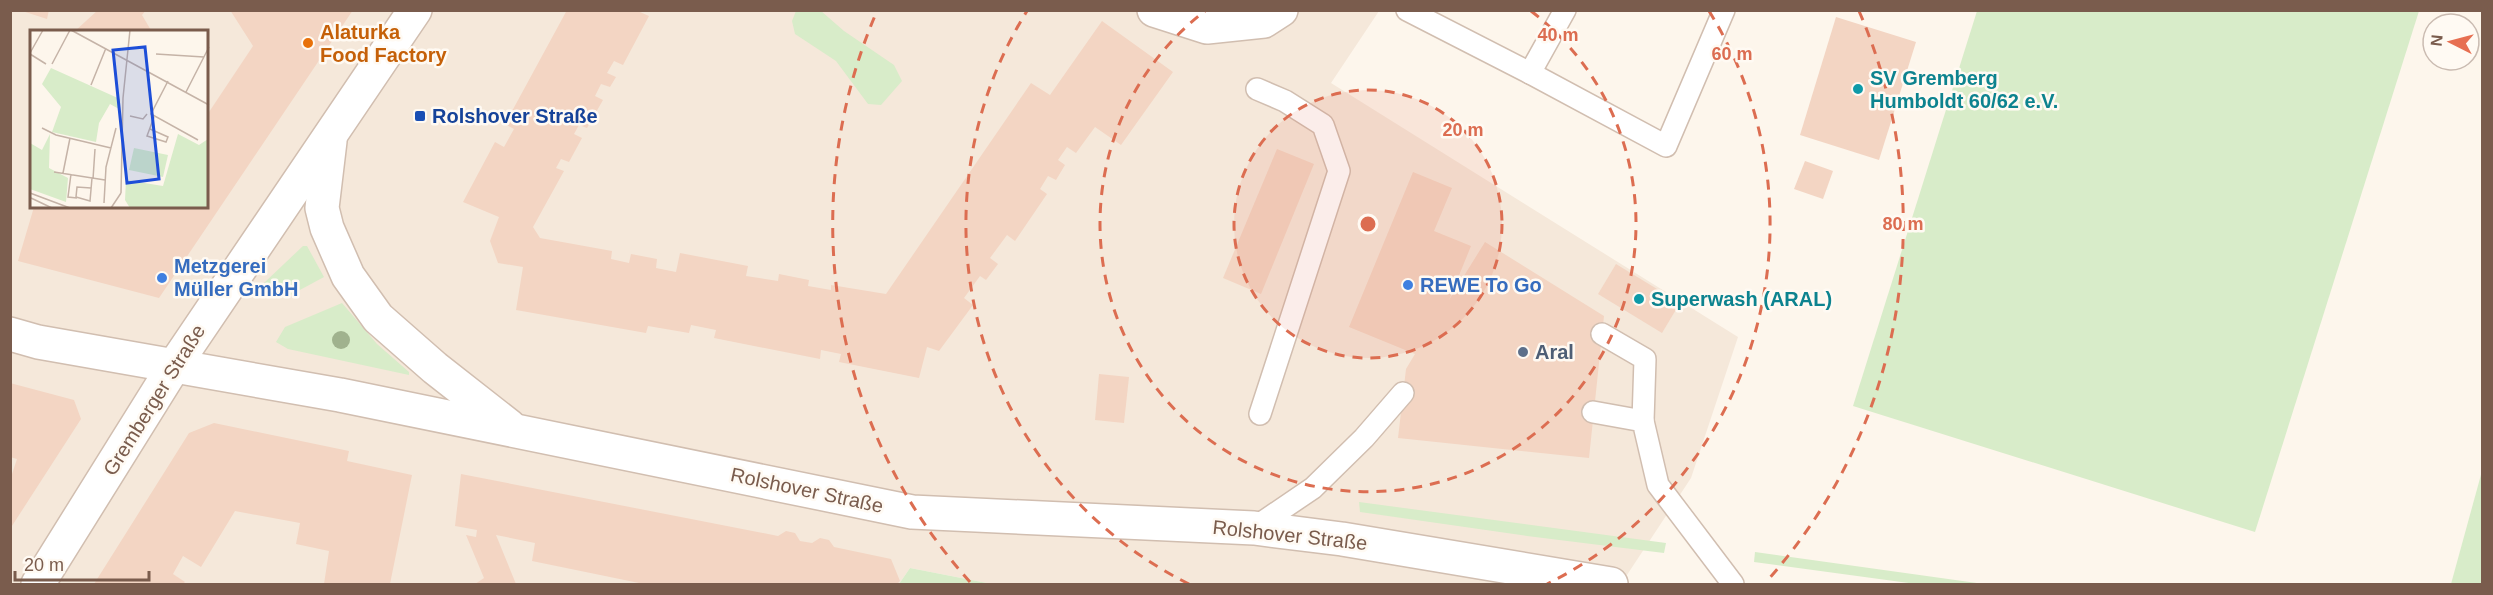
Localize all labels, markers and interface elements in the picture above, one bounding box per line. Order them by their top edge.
north arrow [2421,12,2481,72]
place label: Alaturka Food Factory [320,21,448,66]
text: 40 m [1537,25,1579,45]
inset map [30,30,208,208]
text: N [2428,34,2446,47]
marker: Alaturka Food Factory [301,36,315,50]
text: 60 m [1711,44,1753,64]
place label: SV Gremberg Humboldt 60/62 e.V. [1870,67,2058,112]
marker: SV Gremberg Humboldt 60/62 e.V. [1851,82,1865,96]
place label: Rolshover Straße [432,105,598,127]
marker: Rolshover Straße [413,109,427,123]
text: 20 m [1442,120,1484,140]
centre of rings [1358,214,1378,234]
text: 80 m [1882,214,1924,234]
place label: Metzgerei Müller GmbH [174,255,298,300]
marker: Metzgerei Müller GmbH [155,271,169,285]
place label: REWE To Go [1420,274,1542,296]
marker: REWE To Go [1401,278,1415,292]
place label: Superwash (ARAL) [1651,288,1832,310]
marker: Superwash (ARAL) [1632,292,1646,306]
street label: Gremberger Straße [99,321,209,479]
place label: Aral [1535,341,1574,363]
marker: Aral [1516,345,1530,359]
street label: Rolshover Straße [729,463,885,517]
street label: Rolshover Straße [1211,516,1369,554]
scale bar [15,544,148,582]
text: 20 m [24,555,64,575]

